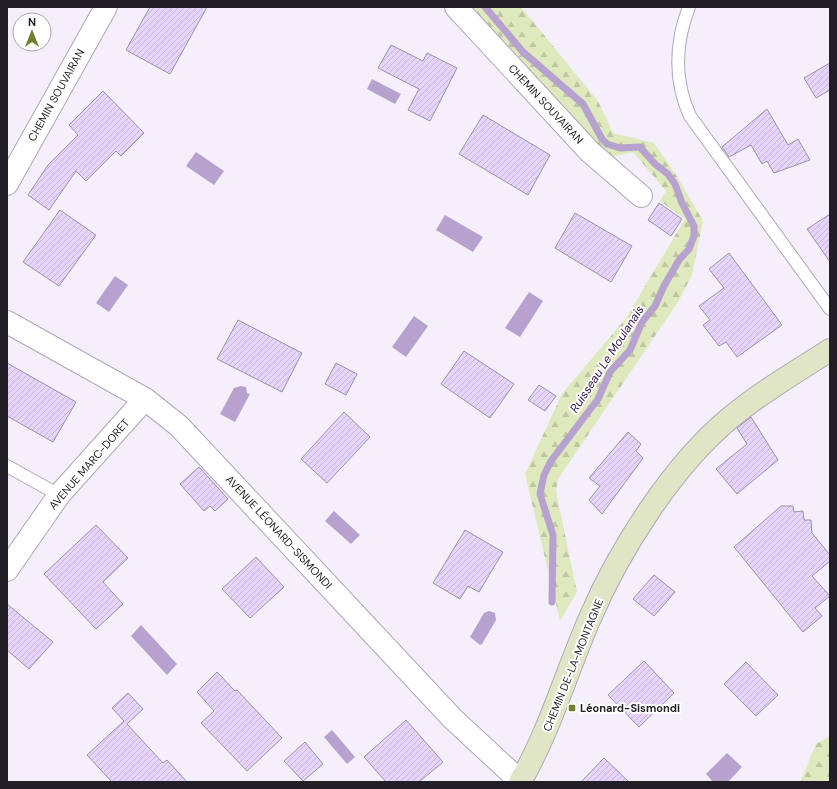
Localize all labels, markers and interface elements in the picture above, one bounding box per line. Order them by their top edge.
north arrow [12,12,52,52]
text: N [28,15,36,29]
street label: CHEMIN SOUVAIRAN [25,46,87,144]
street label: CHEMIN SOUVAIRAN [506,61,586,147]
water label: Ruisseau Le Moulanais [566,302,648,416]
street label: AVENUE MARC-DORET [46,416,132,512]
street label: AVENUE LÉONARD-SISMONDI [223,472,335,592]
street label: CHEMIN DE-LA-MONTAGNE [540,597,606,733]
place label: Léonard-Sismondi [580,701,680,715]
marker: Léonard-Sismondi [567,703,577,713]

